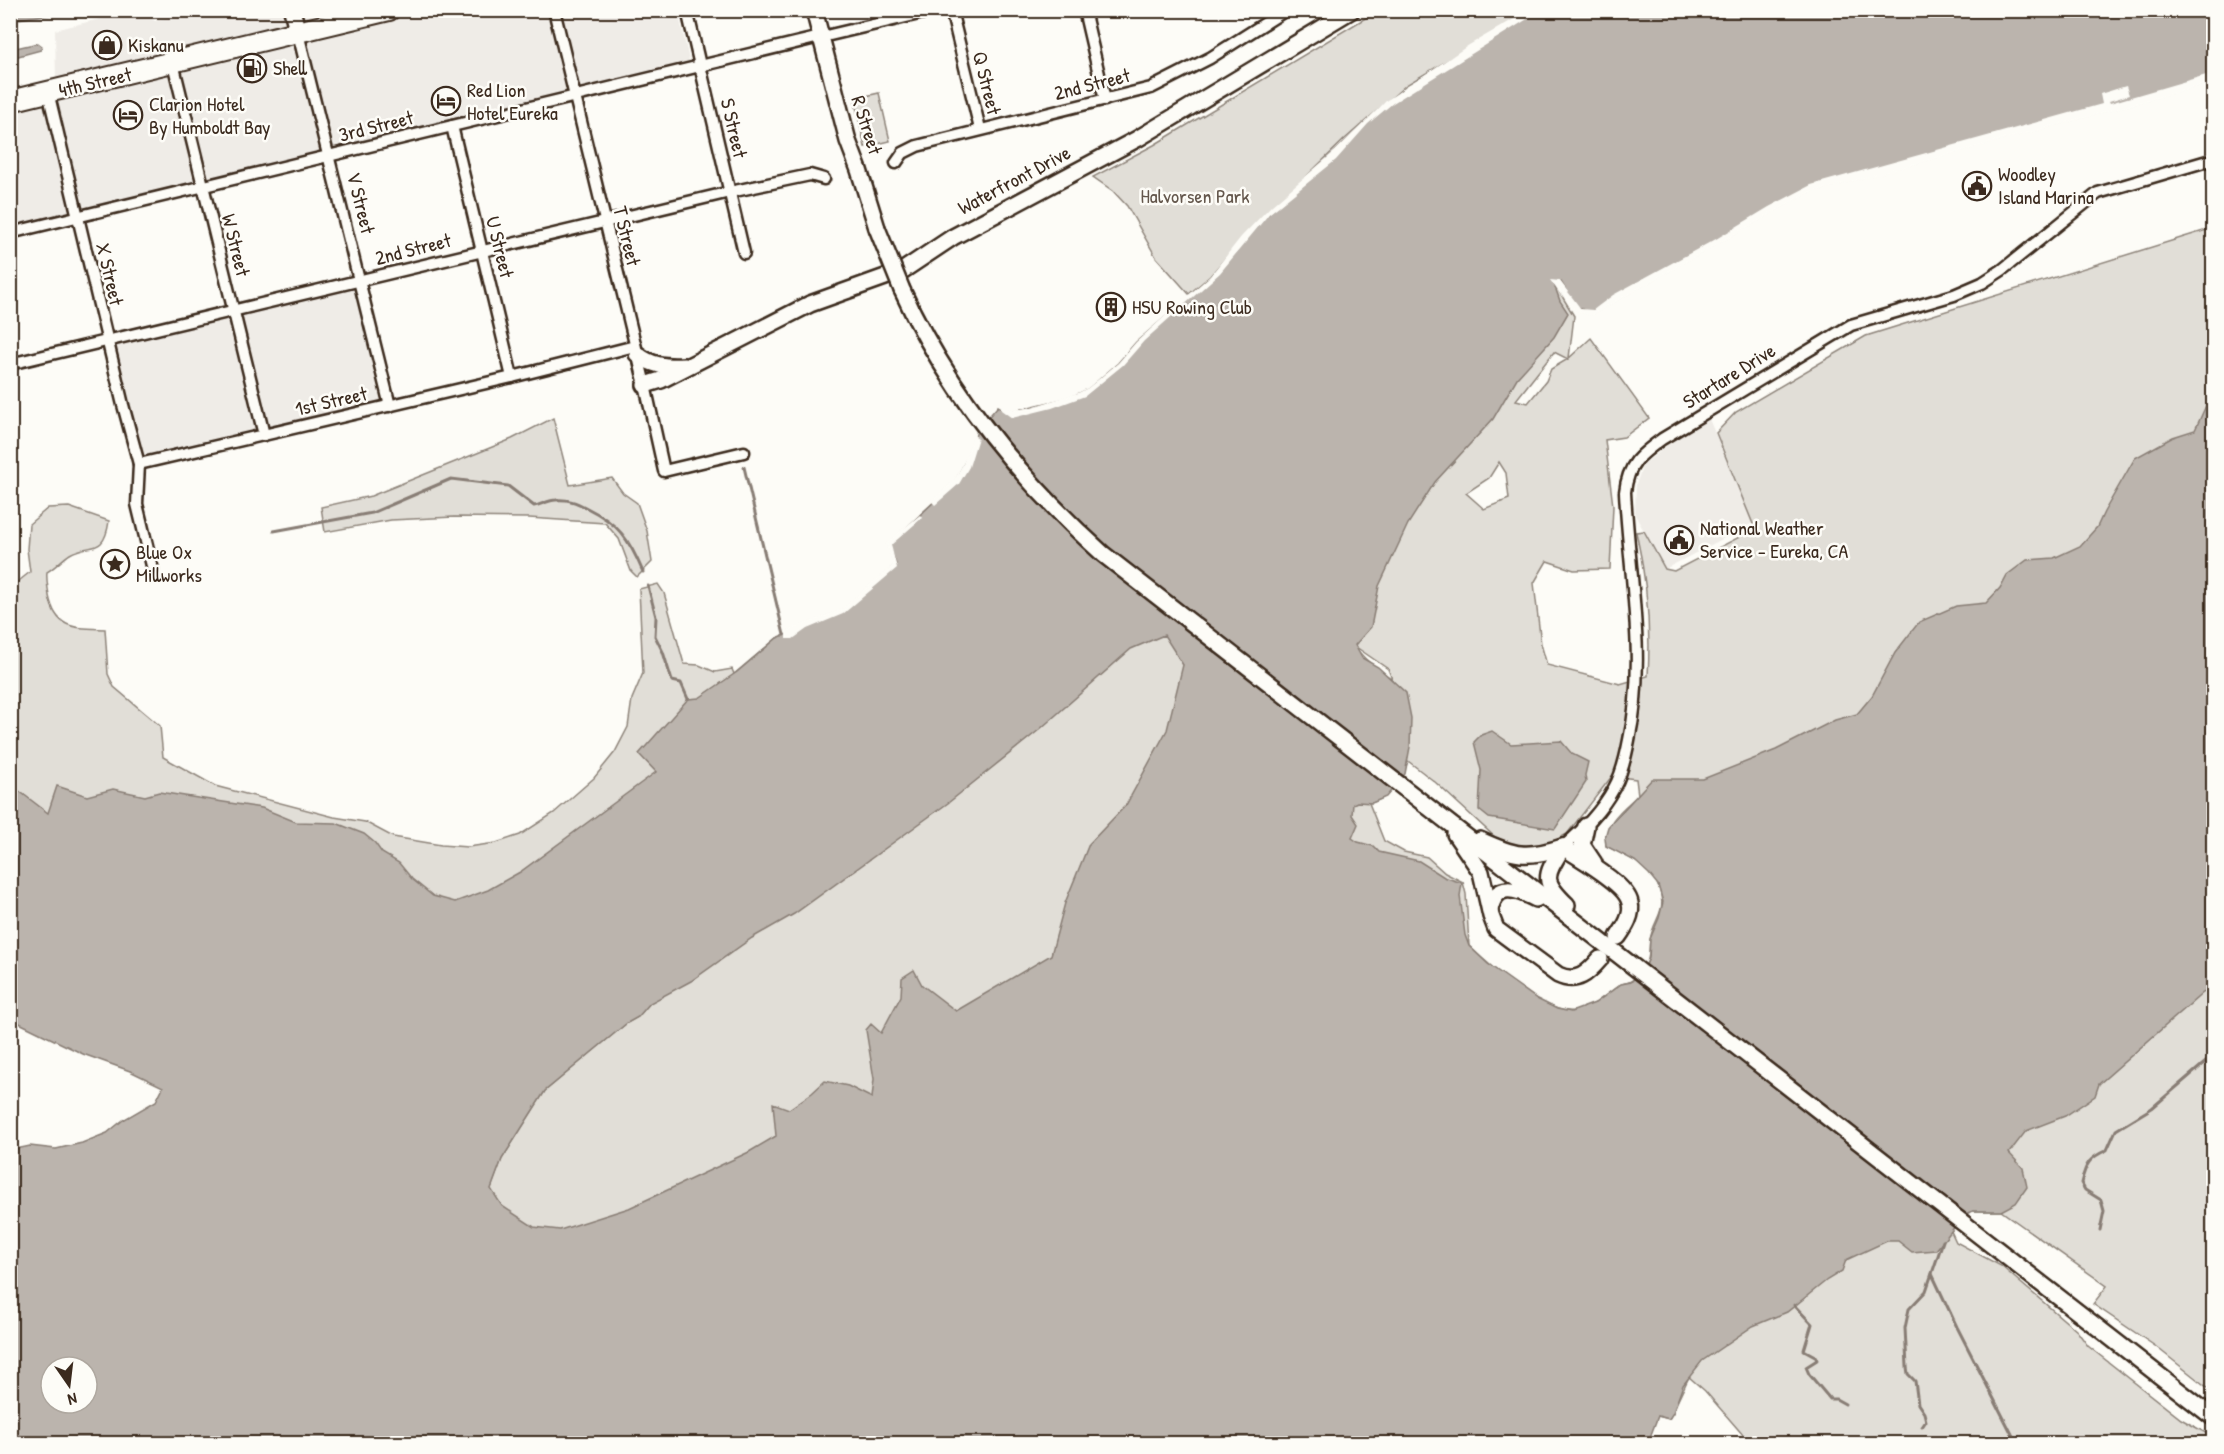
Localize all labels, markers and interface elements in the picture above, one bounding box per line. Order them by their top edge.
shop icon: Kiskanu [91,29,123,61]
place label: Kiskanu [128,31,184,58]
street label: Q Street [967,48,1009,118]
fuel station icon: Shell [236,52,268,84]
place label: Shell [273,54,308,81]
street label: 4th Street [56,60,135,103]
street label: 2nd Street [1051,61,1134,106]
place label: Red Lion Hotel Eureka [467,76,558,126]
hotel icon: Red Lion Hotel Eureka [430,85,462,117]
place label: Clarion Hotel By Humboldt Bay [149,90,271,140]
street label: R Street [845,92,890,159]
street label: S Street [715,95,755,161]
hotel icon: Clarion Hotel By Humboldt Bay [112,99,144,131]
street label: 3rd Street [336,103,417,148]
street label: Waterfront Drive [953,139,1075,221]
place label: Woodley Island Marina [1998,160,2094,210]
street label: V Street [341,169,382,238]
public building icon: Woodley Island Marina [1961,170,1993,202]
park label: Halvorsen Park [1140,182,1250,209]
street label: T Street [607,203,648,270]
street label: W Street [216,211,258,280]
street label: U Street [480,213,521,281]
street label: 2nd Street [372,226,455,271]
street label: X Street [90,240,131,309]
building icon: HSU Rowing Club [1095,291,1127,323]
place label: HSU Rowing Club [1132,293,1252,320]
street label: Startare Drive [1677,336,1780,415]
street label: 1st Street [292,379,371,422]
place label: National Weather Service - Eureka, CA [1700,514,1849,564]
public building icon: National Weather Service - Eureka, CA [1663,524,1695,556]
place label: Blue Ox Millworks [136,538,202,588]
place icon: Blue Ox Millworks [99,548,131,580]
north arrow [39,1355,99,1415]
text: N [65,1388,79,1411]

